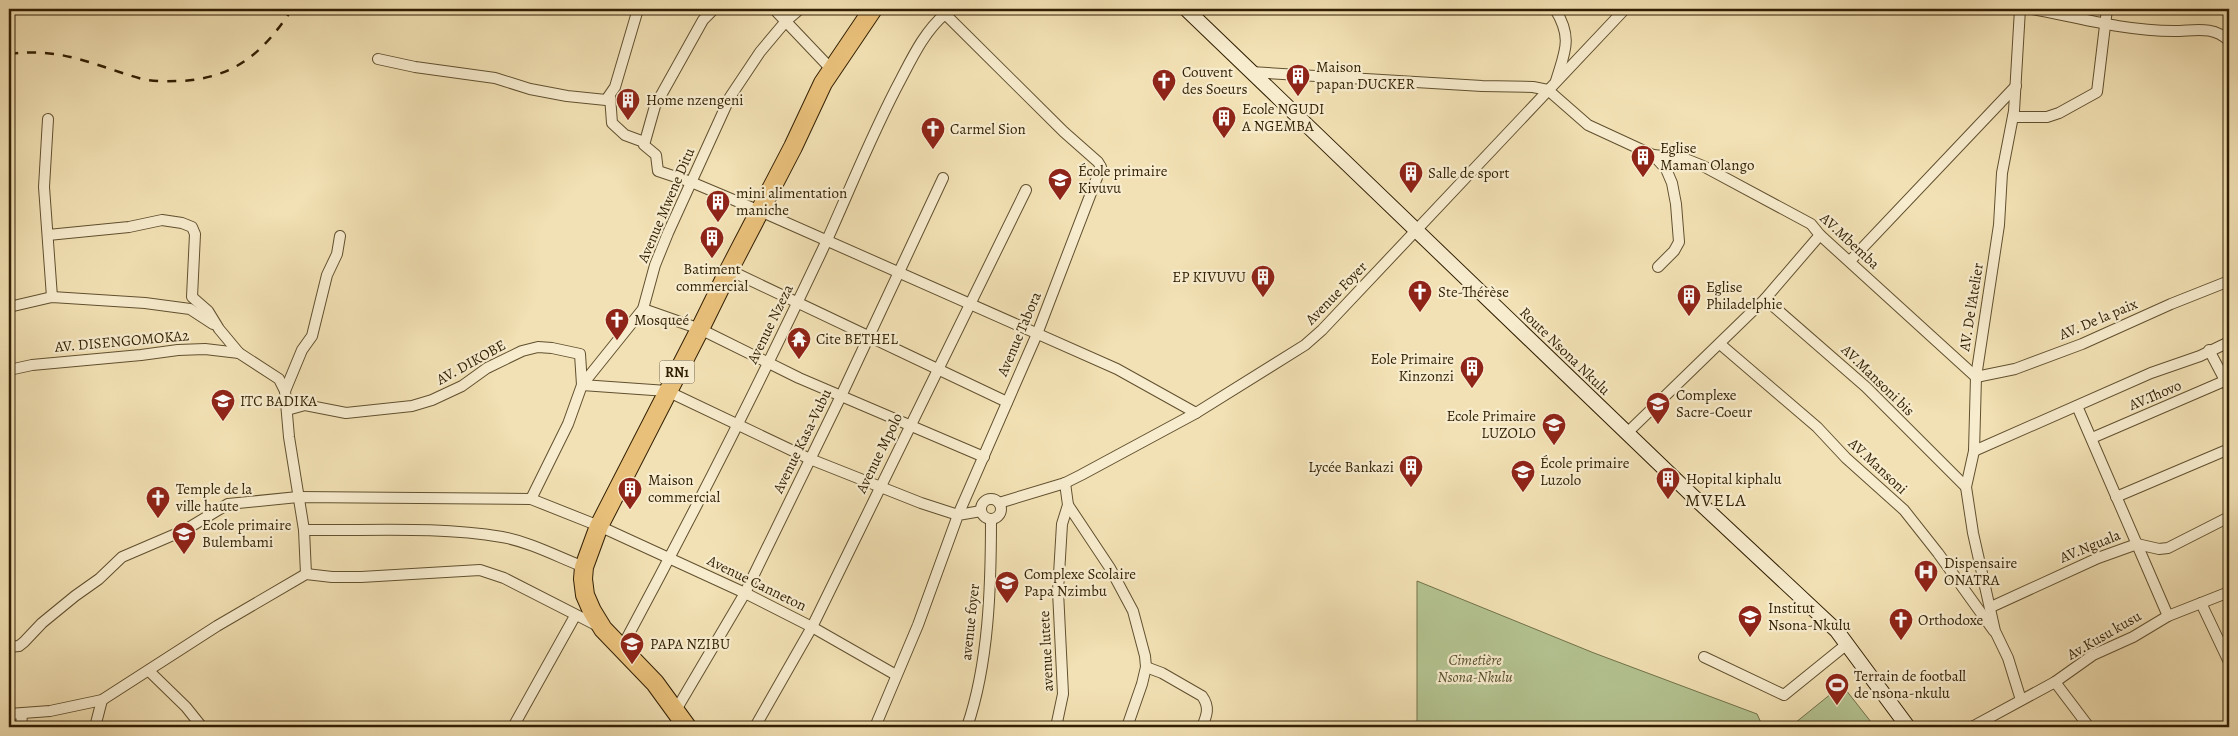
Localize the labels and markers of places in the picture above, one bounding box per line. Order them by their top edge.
place label: Maison papan DUCKER [1316,57,1415,94]
place label: Couvent des Soeurs [1182,62,1248,99]
building icon: Maison papan DUCKER [1285,63,1311,97]
church icon: Couvent des Soeurs [1151,68,1177,102]
building icon: Home nzengeni [615,87,641,121]
place label: Home nzengeni [646,90,743,110]
place label: Ecole NGUDI A NGEMBA [1241,99,1324,136]
building icon: Ecole NGUDI A NGEMBA [1211,105,1237,139]
church icon: Carmel Sion [920,116,946,150]
place label: Carmel Sion [950,119,1026,139]
place label: Eglise Maman Olango [1660,138,1754,175]
building icon: Eglise Maman Olango [1630,144,1656,178]
building icon: Salle de sport [1398,160,1424,194]
place label: École primaire Kivuvu [1078,161,1168,198]
place label: Salle de sport [1428,163,1510,183]
school or university icon: École primaire Kivuvu [1047,167,1073,201]
place label: mini alimentation maniche [736,183,847,220]
building icon: mini alimentation maniche [705,189,731,223]
building icon: Batiment commercial [699,225,725,259]
place label: Batiment commercial [676,259,748,296]
building icon: EP KIVUVU [1250,264,1276,298]
place label: EP KIVUVU [1172,267,1246,287]
place label: Eglise Philadelphie [1706,277,1783,314]
church icon: Ste-Thérèse [1407,279,1433,313]
place label: Ste-Thérèse [1438,282,1509,302]
building icon: Eglise Philadelphie [1676,283,1702,317]
church icon: Mosqueé [604,307,630,341]
place label: Mosqueé [634,310,689,330]
temple icon: Cite BETHEL [786,326,812,360]
place label: Cite BETHEL [816,329,898,349]
place label: Eole Primaire Kinzonzi [1371,349,1454,386]
building icon: Eole Primaire Kinzonzi [1459,355,1485,389]
place label: Complexe Sacre-Coeur [1676,385,1752,422]
school or university icon: ITC BADIKA [210,388,236,422]
place label: ITC BADIKA [240,391,317,411]
school or university icon: Complexe Sacre-Coeur [1645,391,1671,425]
place label: Ecole Primaire LUZOLO [1446,406,1536,443]
school or university icon: Ecole Primaire LUZOLO [1541,412,1567,446]
place label: École primaire Luzolo [1540,453,1630,490]
building icon: Lycée Bankazi [1398,454,1424,488]
place label: Lycée Bankazi [1308,457,1394,477]
school or university icon: École primaire Luzolo [1510,459,1536,493]
building icon: Hopital kiphalu [1655,466,1681,500]
place label: Hopital kiphalu [1686,469,1782,489]
place label: Maison commercial [648,470,720,507]
building icon: Maison commercial [617,476,643,510]
place label: Temple de la ville haute [175,479,252,516]
church icon: Temple de la ville haute [145,485,171,519]
place label: Ecole primaire Bulembami [202,515,292,552]
school or university icon: Ecole primaire Bulembami [171,521,197,555]
place label: Dispensaire ONATRA [1944,553,2018,590]
hospital icon: Dispensaire ONATRA [1913,559,1939,593]
place label: Complexe Scolaire Papa Nzimbu [1024,564,1136,601]
school or university icon: Complexe Scolaire Papa Nzimbu [994,570,1020,604]
place label: Institut Nsona-Nkulu [1768,598,1851,635]
school or university icon: Institut Nsona-Nkulu [1737,604,1763,638]
church icon: Orthodoxe [1888,607,1914,641]
place label: Orthodoxe [1918,610,1984,630]
school or university icon: PAPA NZIBU [619,631,645,665]
place label: PAPA NZIBU [650,634,730,654]
place label: Terrain de football de nsona-nkulu [1854,666,1966,703]
sports icon: Terrain de football de nsona-nkulu [1824,672,1850,706]

